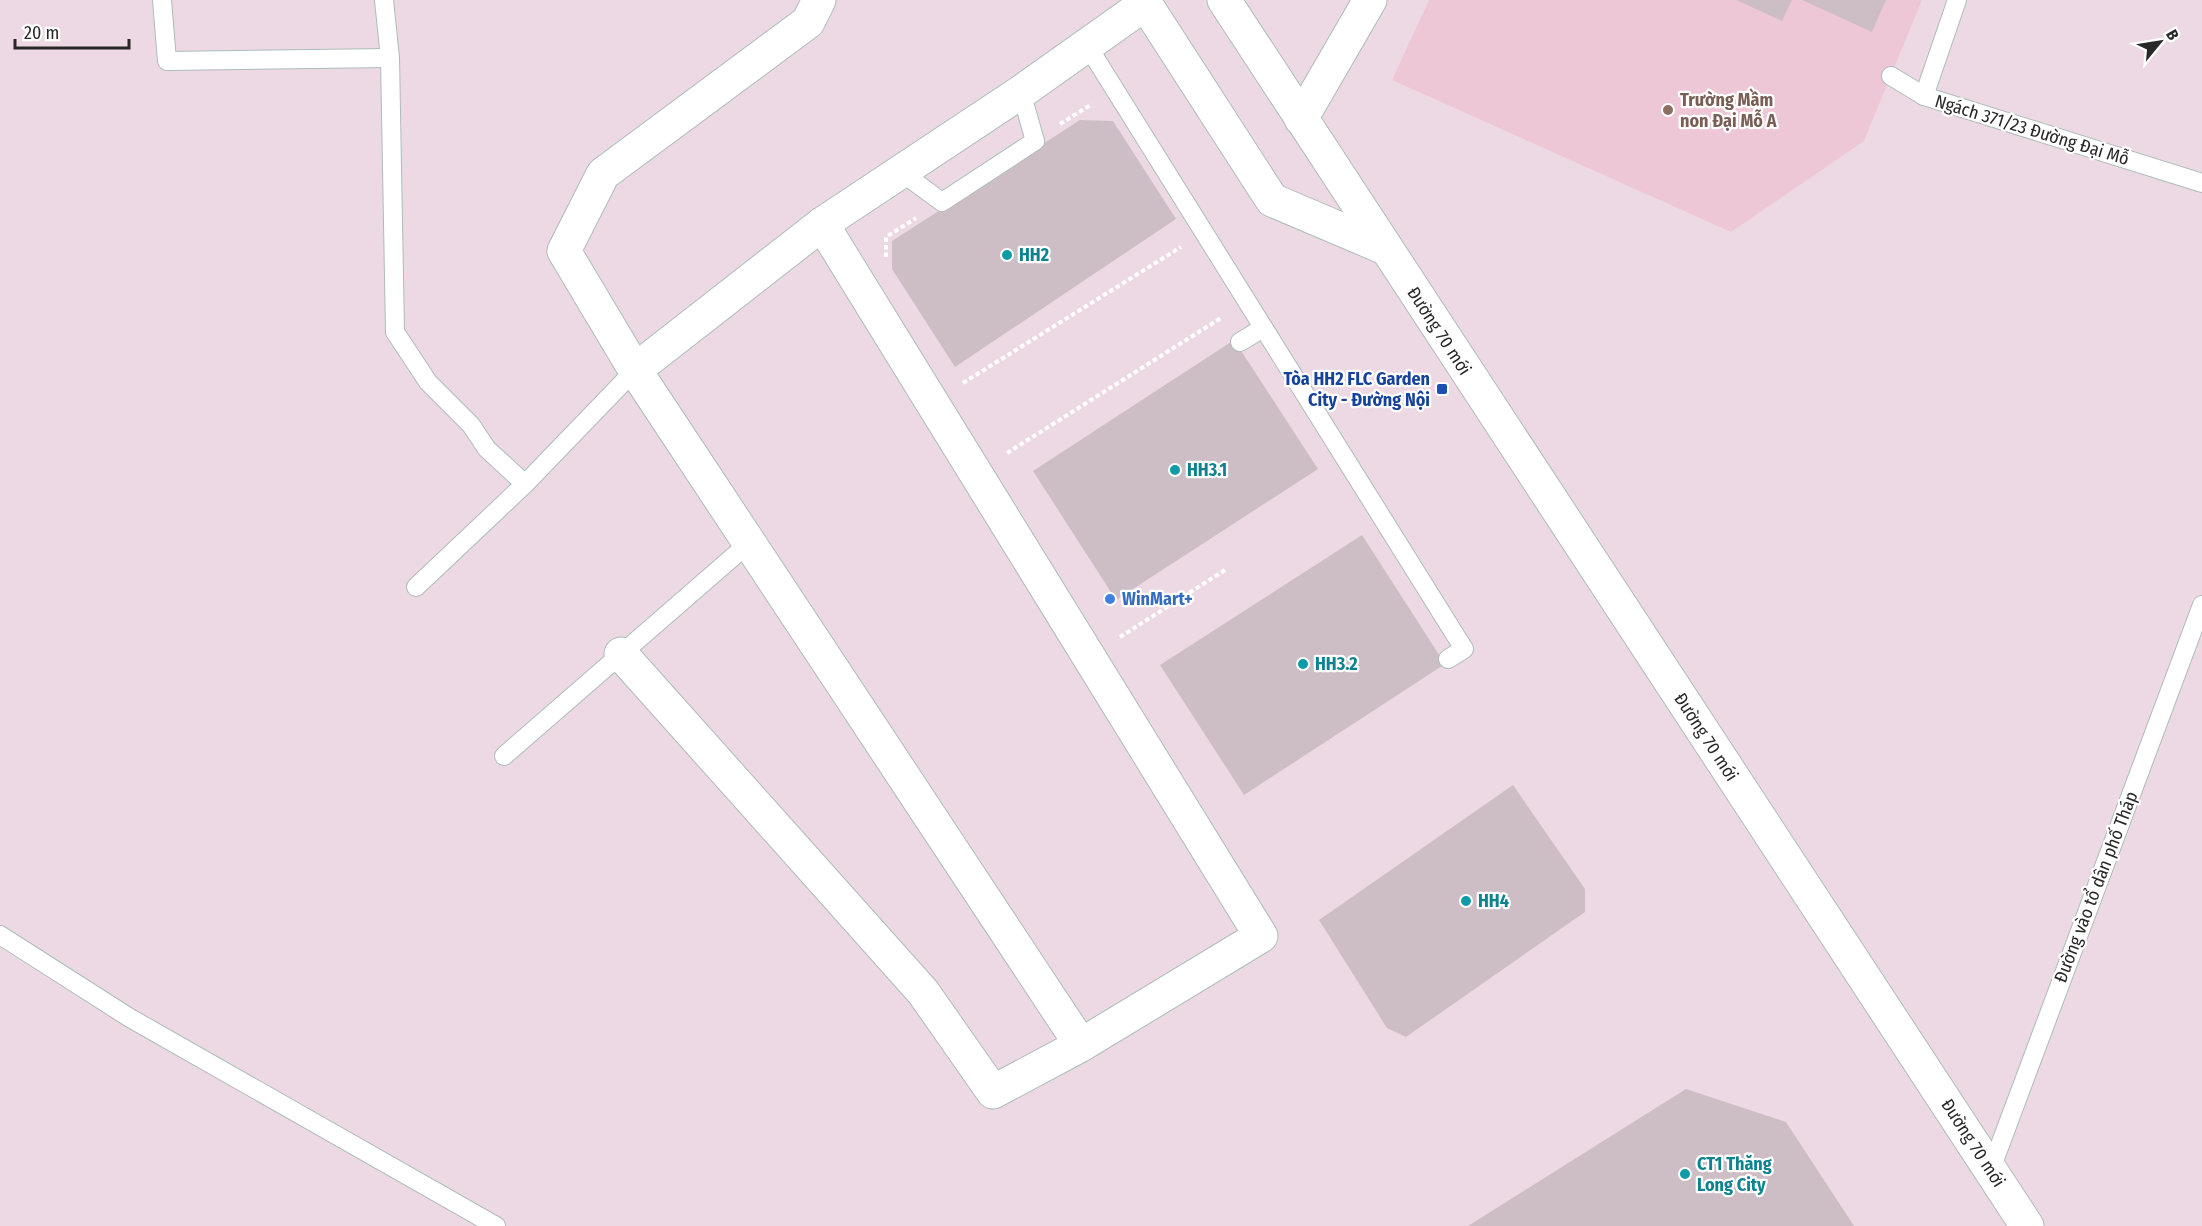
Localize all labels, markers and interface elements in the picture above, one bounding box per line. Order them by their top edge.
scale bar [15,12,129,50]
north arrow [2130,12,2190,72]
text: 20 m [24,22,59,44]
text: B [2162,26,2183,43]
place label: Trường Mầm non Đại Mỗ A [1680,88,1777,132]
street label: Ngách 371/23 Đường Đại Mỗ [1932,90,2132,170]
marker: Trường Mầm non Đại Mỗ A [1661,103,1675,117]
place label: HH2 [1019,244,1049,266]
marker: HH2 [1000,248,1014,262]
street label: Đường 70 mới [1402,283,1476,379]
place label: Tòa HH2 FLC Garden City - Đường Nội [1284,368,1430,411]
marker: Tòa HH2 FLC Garden City - Đường Nội [1435,382,1449,396]
place label: HH3.1 [1187,459,1227,481]
marker: HH3.1 [1168,463,1182,477]
place label: WinMart+ [1122,588,1193,610]
marker: WinMart+ [1103,592,1117,606]
place label: HH3.2 [1315,653,1358,675]
marker: HH3.2 [1296,657,1310,671]
street label: Đường 70 mới [1669,689,1743,785]
street label: Đường vào tổ dân phố Tháp [2048,788,2143,986]
place label: HH4 [1478,890,1509,912]
marker: HH4 [1459,894,1473,908]
street label: Đường 70 mới [1936,1095,2010,1191]
place label: CT1 Thăng Long City [1697,1153,1772,1196]
marker: CT1 Thăng Long City [1678,1167,1692,1181]

